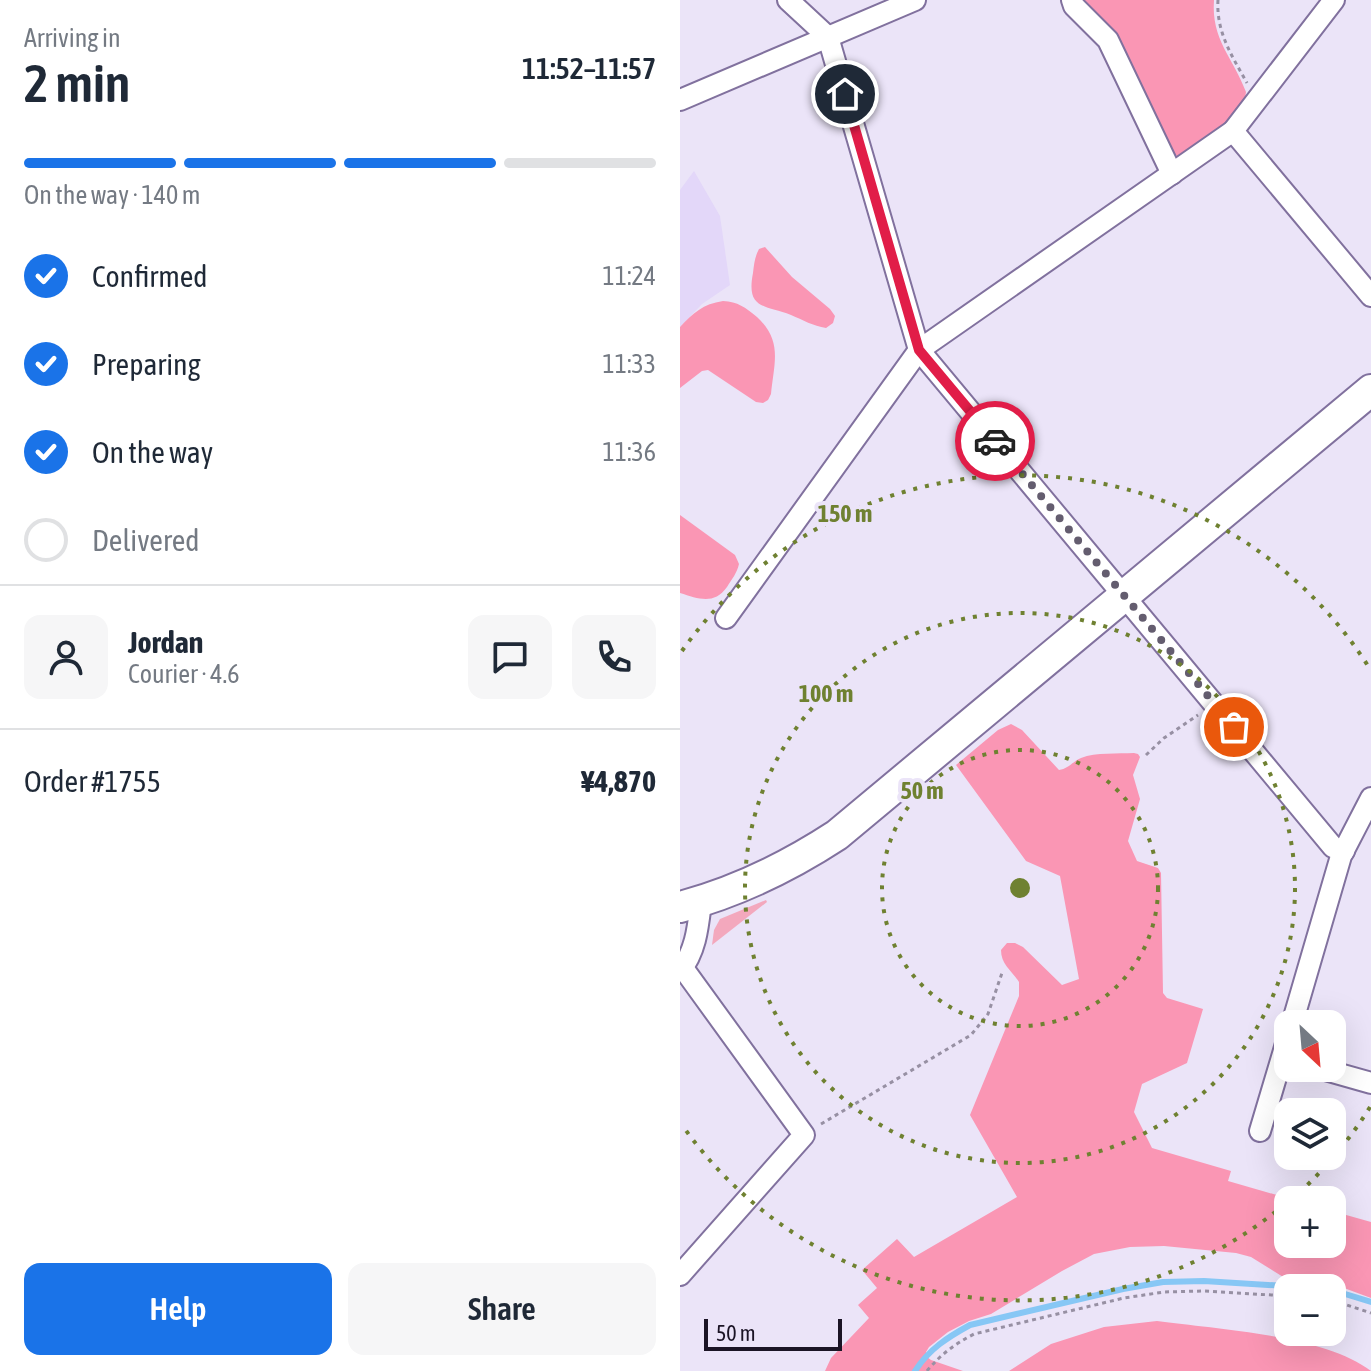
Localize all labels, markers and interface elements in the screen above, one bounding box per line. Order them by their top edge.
text: Arriving in [24,23,121,53]
text: 11:52–11:57 [522,51,656,85]
text: 2 min [24,53,130,113]
pin [811,60,879,128]
icon: home [823,72,867,116]
text: On the way · 140 m [24,180,201,210]
icon: check [24,254,68,298]
text: Confirmed [92,259,207,293]
text: 11:24 [602,261,656,291]
icon: check [24,342,68,386]
text: Preparing [92,347,201,381]
text: 11:33 [602,349,656,379]
courier [955,401,1035,481]
icon: car [973,419,1017,463]
icon: check [24,430,68,474]
text: On the way [92,435,213,469]
text: 11:36 [602,437,656,467]
text: 150 m [818,500,872,527]
text: Delivered [92,523,200,557]
button: person [24,615,108,699]
button: chat [468,615,552,699]
button: phone [572,615,656,699]
text: Jordan [128,625,203,659]
text: Courier · 4.6 [128,659,239,689]
text: 100 m [799,680,853,707]
pin [1200,693,1268,761]
icon: bag [1212,705,1256,749]
text: Order #1755 [24,764,161,798]
text: ¥4,870 [581,764,656,798]
text: 50 m [900,777,944,804]
centre of rings [1006,874,1034,902]
north arrow [1274,1010,1346,1082]
map controls [1274,1010,1346,1346]
button: layers [1274,1098,1346,1170]
button: + [1274,1186,1346,1258]
button: Help [24,1263,332,1355]
button: Share [348,1263,656,1355]
button: − [1274,1274,1346,1346]
scale bar [704,1315,842,1351]
text: 50 m [716,1320,756,1346]

